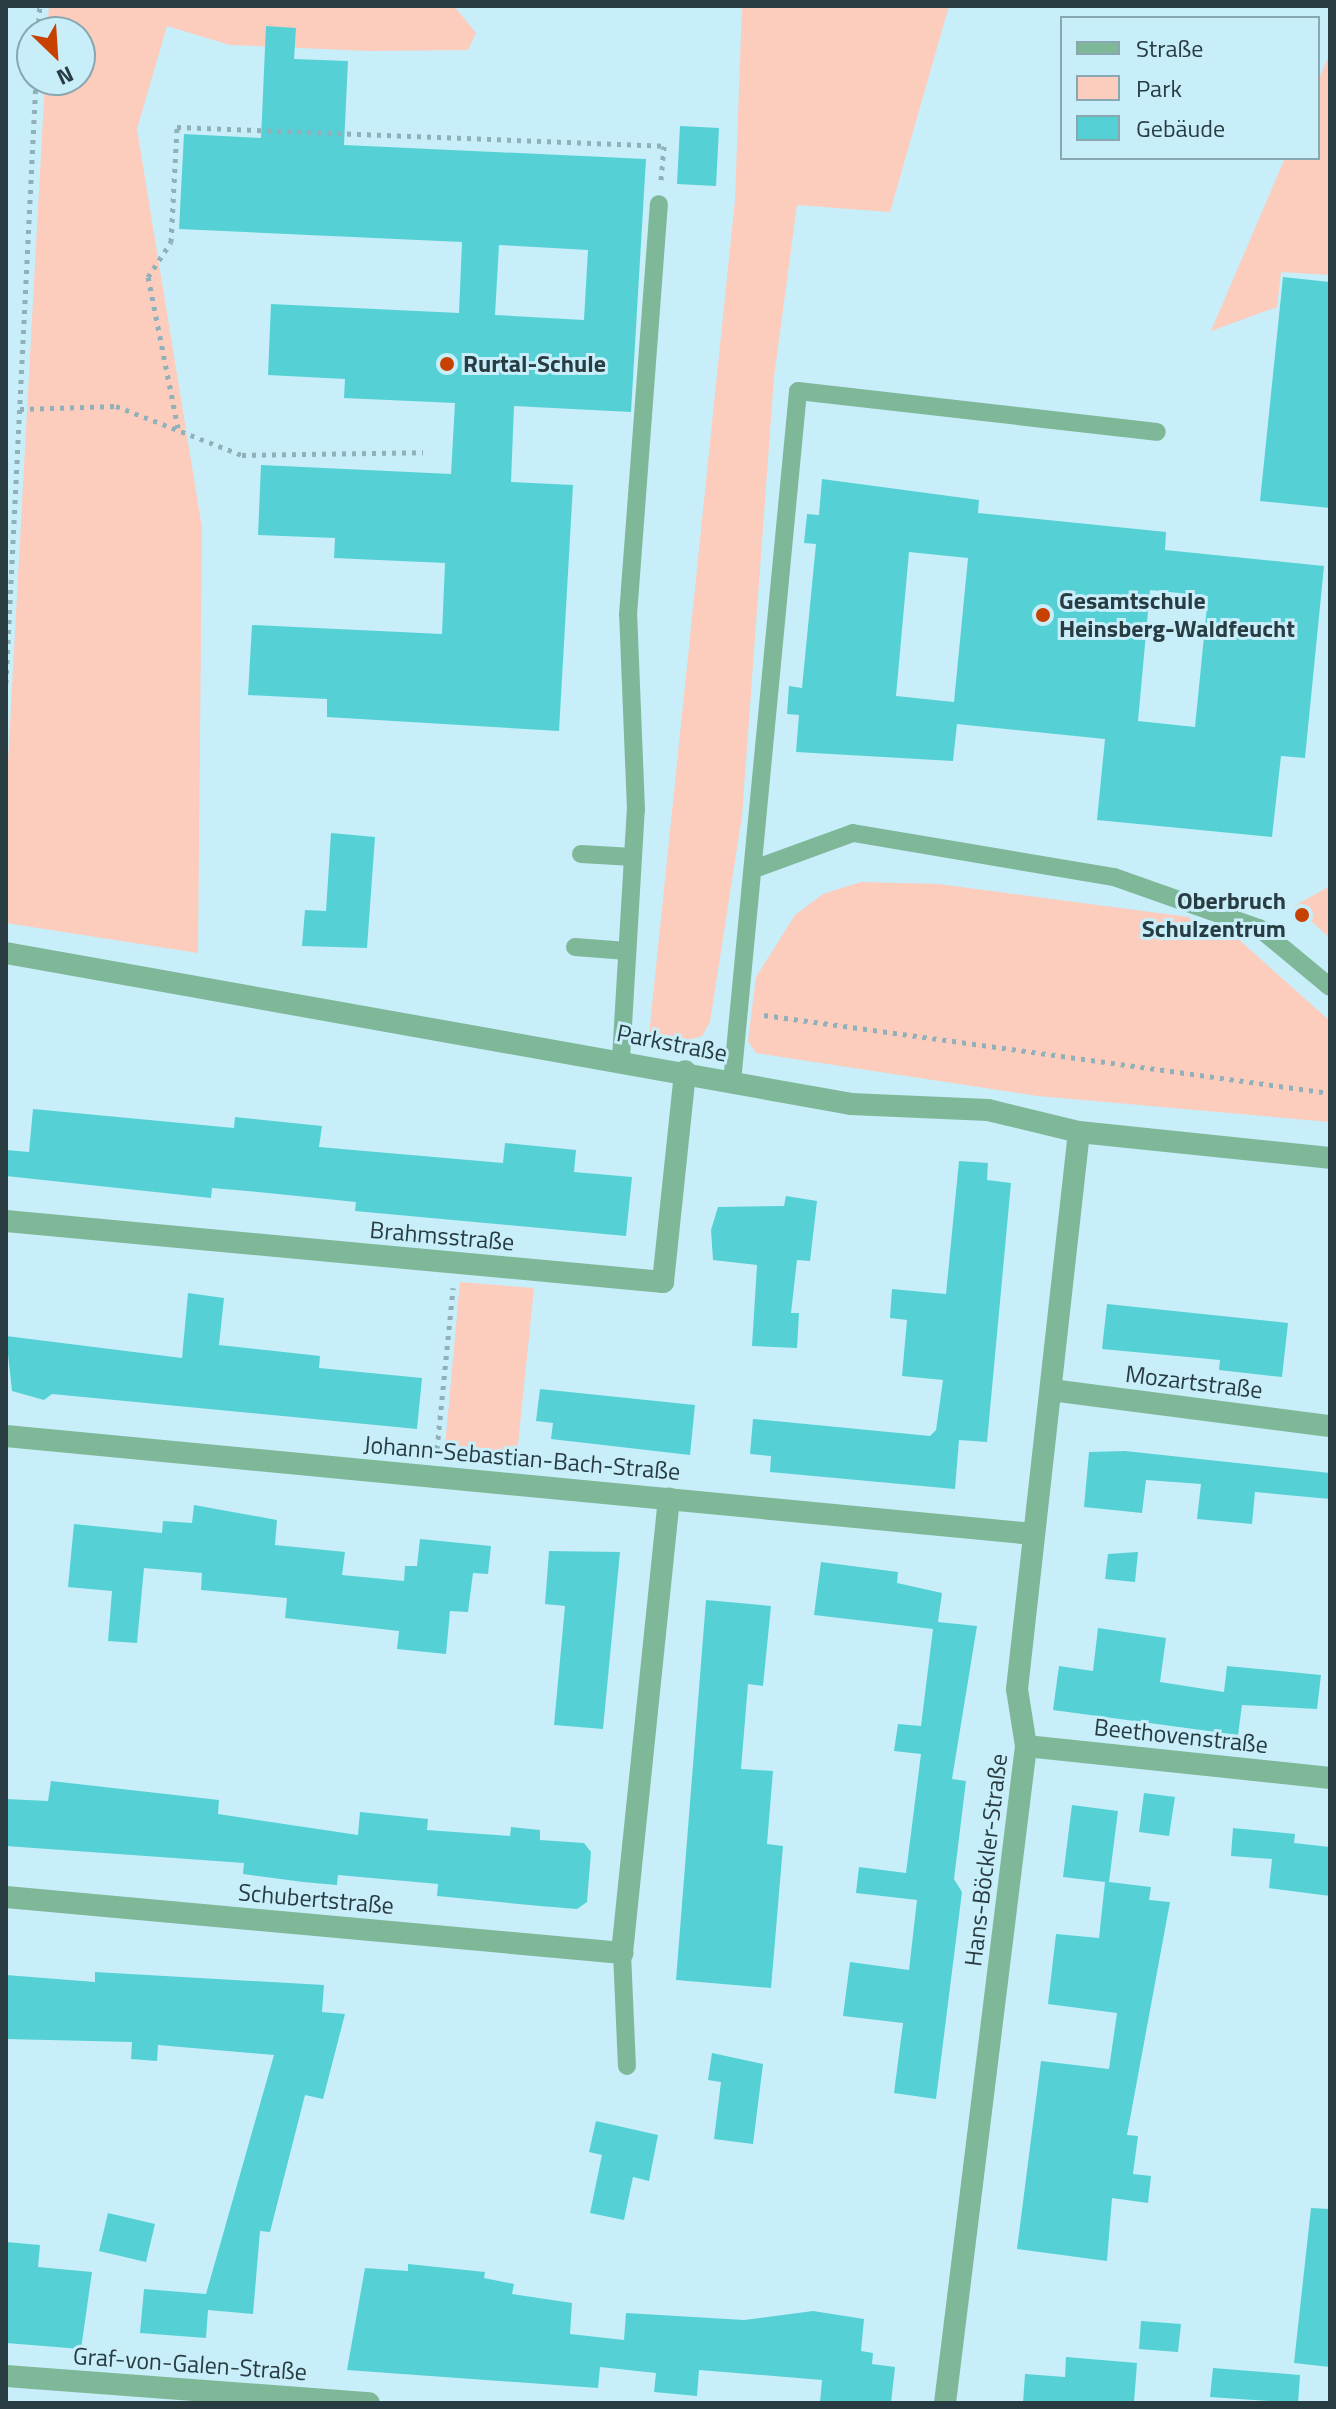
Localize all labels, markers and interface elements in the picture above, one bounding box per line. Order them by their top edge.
north arrow [16,16,96,96]
legend [1060,16,1320,160]
text: Straße [1136,30,1203,66]
text: N [51,57,79,95]
text: Park [1136,70,1182,106]
text: Gebäude [1136,110,1225,146]
place label: Rurtal-Schule [463,350,606,378]
marker: Rurtal-Schule [438,355,456,373]
place label: Gesamtschule Heinsberg-Waldfeucht [1059,587,1295,643]
marker: Gesamtschule Heinsberg-Waldfeucht [1034,606,1052,624]
place label: Oberbruch Schulzentrum [1142,887,1286,943]
marker: Oberbruch Schulzentrum [1293,906,1311,924]
street label: Parkstraße [614,1018,730,1068]
street label: Brahmsstraße [369,1215,515,1257]
street label: Mozartstraße [1124,1359,1264,1405]
street label: Johann-Sebastian-Bach-Straße [363,1430,681,1486]
street label: Beethovenstraße [1093,1713,1269,1759]
street label: Hans-Böckler-Straße [959,1752,1013,1968]
street label: Schubertstraße [237,1878,395,1920]
street label: Graf-von-Galen-Straße [72,2341,308,2387]

